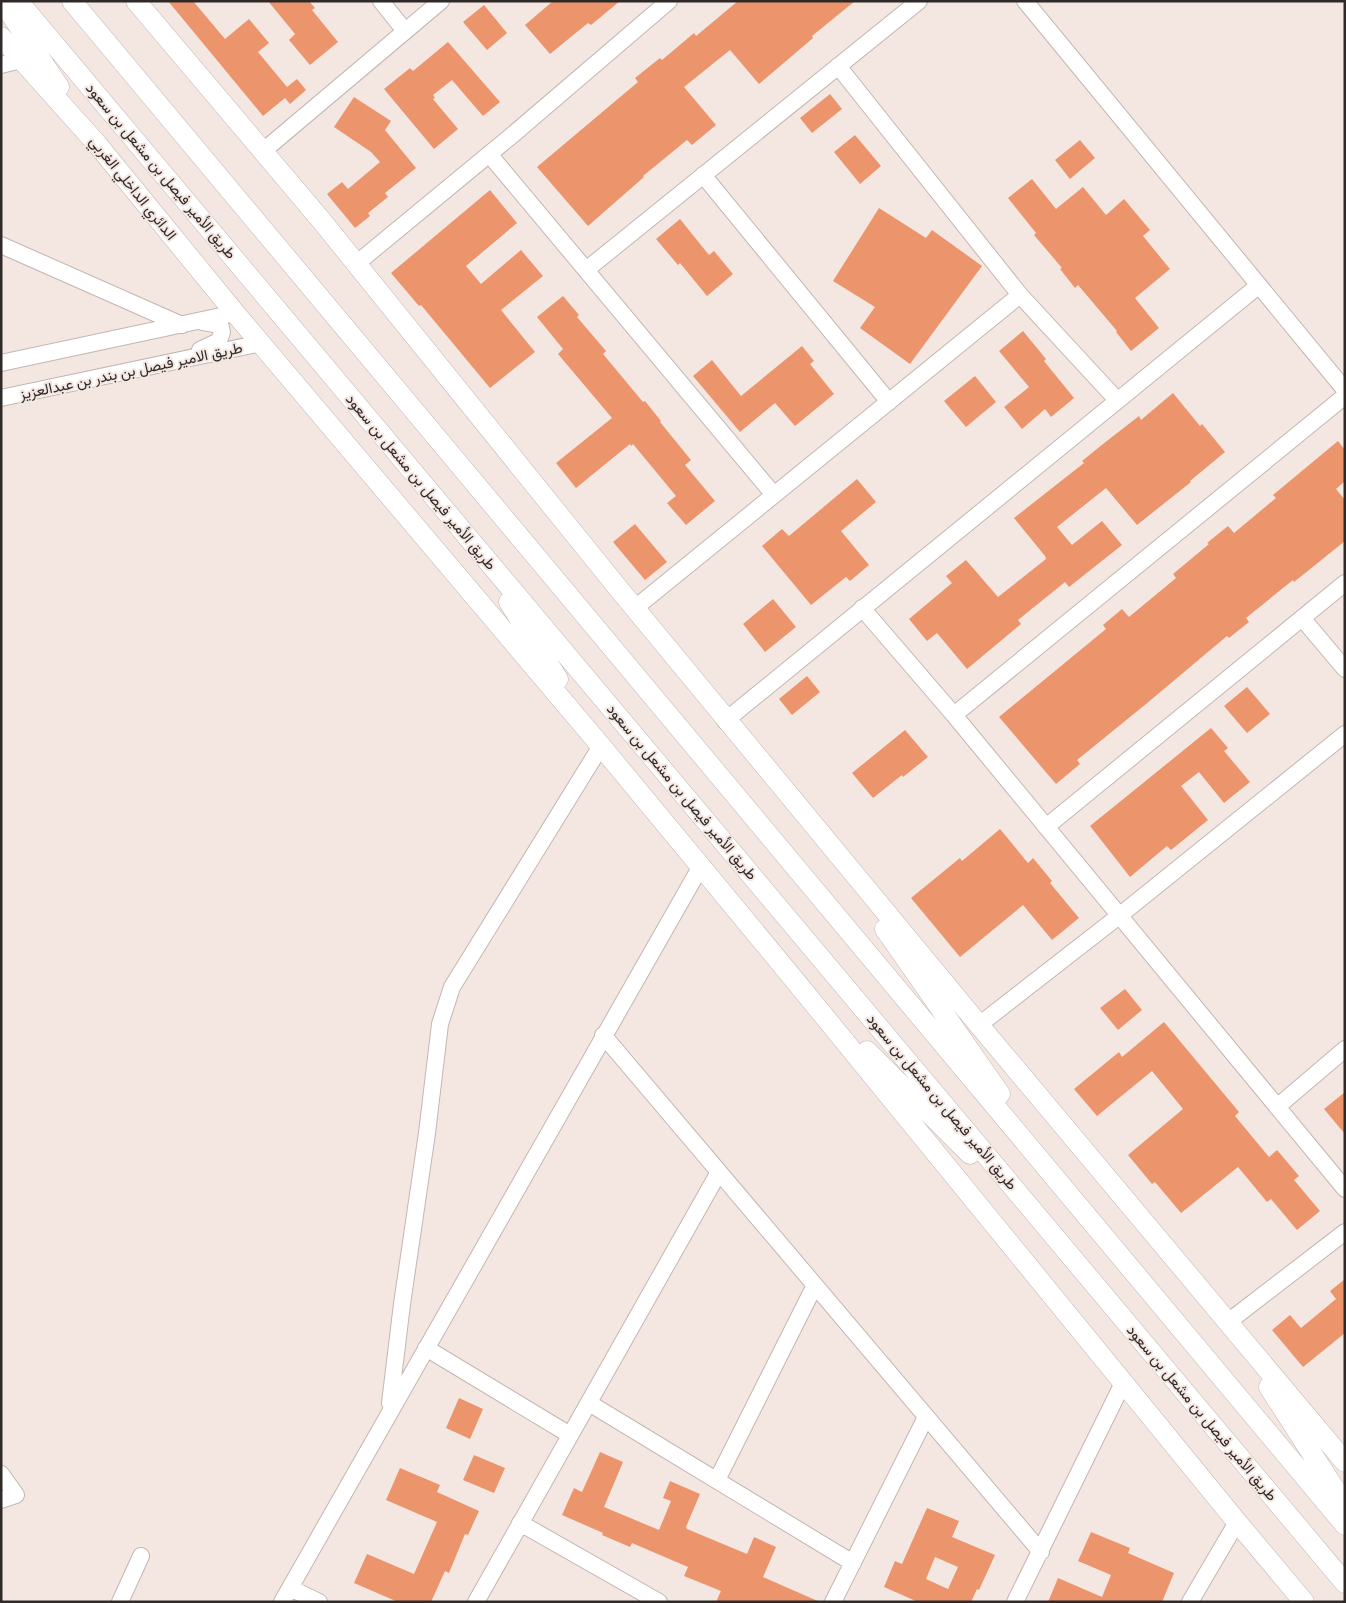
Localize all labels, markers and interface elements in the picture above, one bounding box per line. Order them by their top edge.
street label: طريق الأمير فيصل بن مشعل بن سعود [81,79,240,263]
street label: الدائري الداخلي الغربي [82,132,180,246]
street label: طريق الامير فيصل بن بندر بن عبدالعزيز [17,339,245,405]
street label: طريق الأمير فيصل بن مشعل بن سعود [341,390,500,574]
street label: طريق الأمير فيصل بن مشعل بن سعود [602,700,761,884]
street label: طريق الأمير فيصل بن مشعل بن سعود [862,1010,1021,1194]
street label: طريق الأمير فيصل بن مشعل بن سعود [1122,1321,1281,1505]

